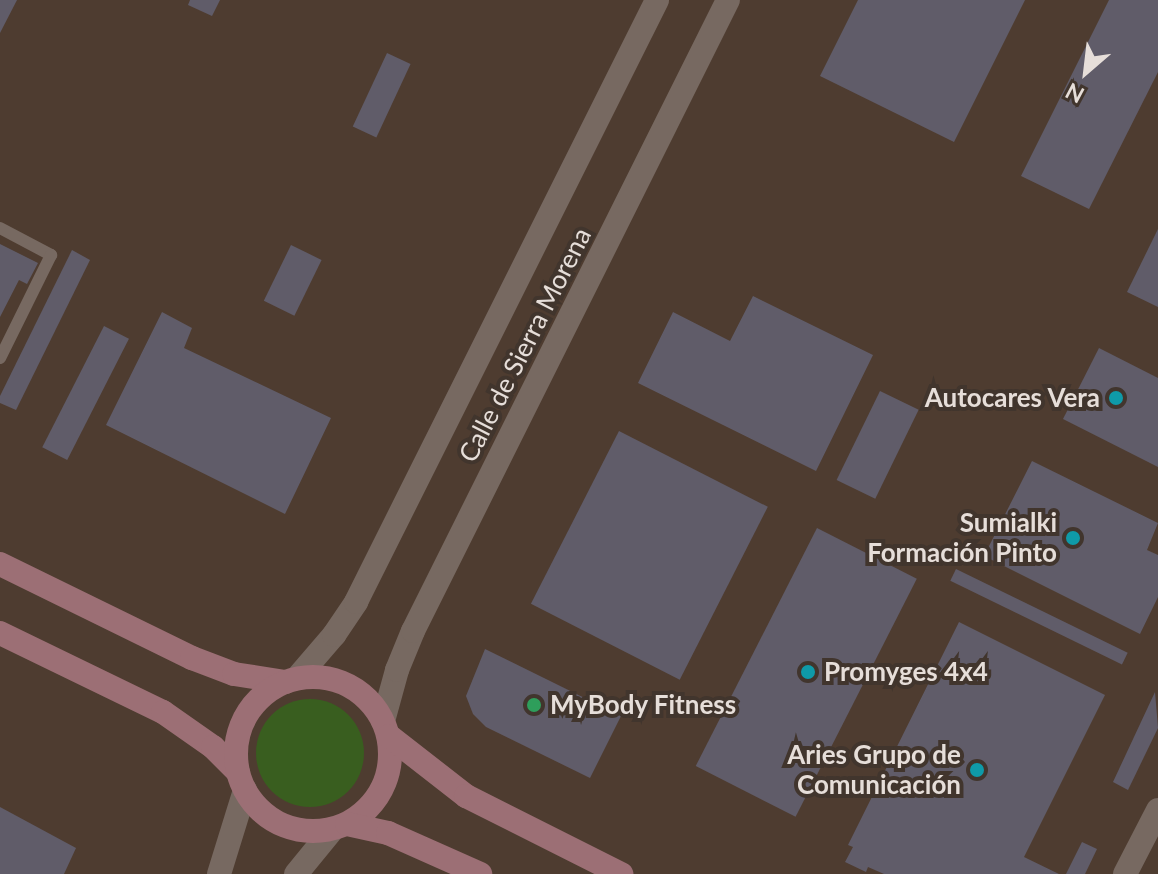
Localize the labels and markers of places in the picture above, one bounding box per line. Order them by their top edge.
place label: Autocares Vera [924,382,1100,414]
marker: Autocares Vera [1107,389,1125,407]
place label: Sumialki Formación Pinto [867,507,1057,568]
marker: Sumialki Formación Pinto [1064,529,1082,547]
place label: Promyges 4x4 [824,656,988,688]
marker: Promyges 4x4 [799,663,817,681]
place label: MyBody Fitness [550,689,737,721]
marker: MyBody Fitness [525,696,543,714]
place label: Aries Grupo de Comunicación [787,739,961,800]
marker: Aries Grupo de Comunicación [968,761,986,779]

